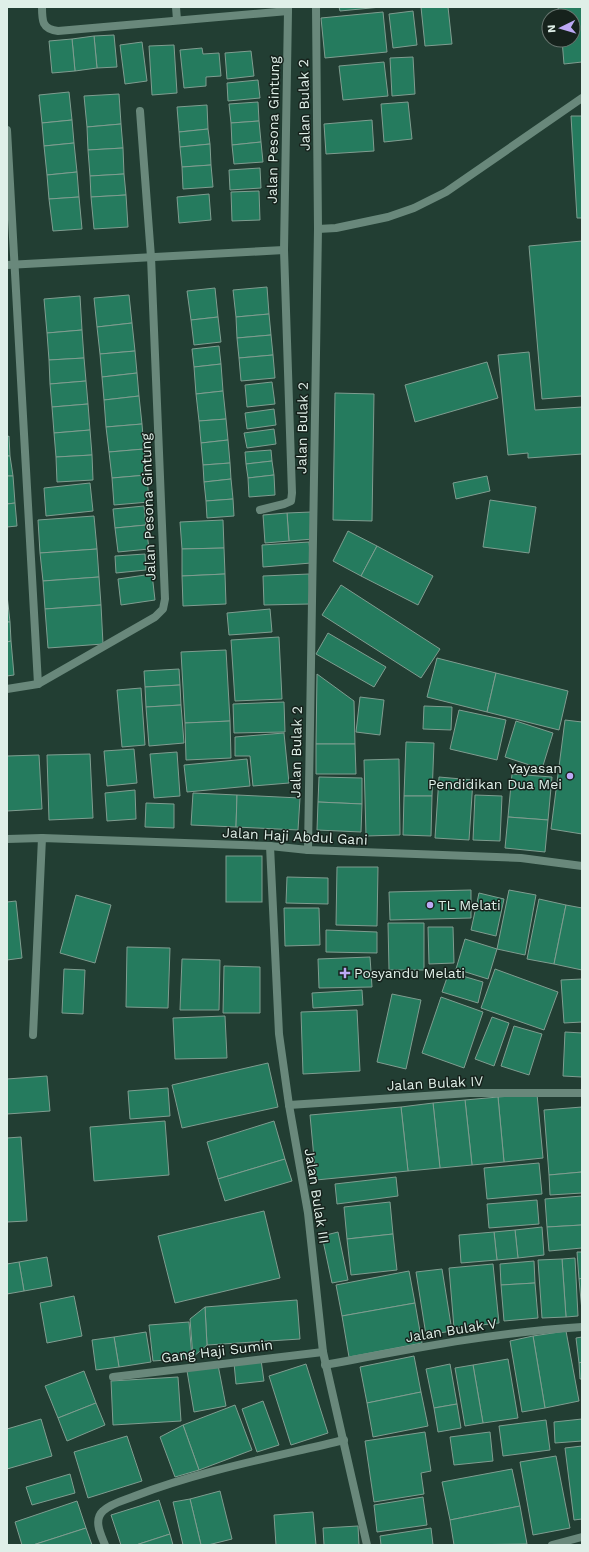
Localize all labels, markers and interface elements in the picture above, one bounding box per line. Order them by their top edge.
north arrow [541,8,581,48]
text: N [545,24,558,33]
street label: Jalan Pesona Gintung [264,56,282,204]
street label: Jalan Bulak 2 [295,59,313,151]
street label: Jalan Bulak 2 [293,382,311,474]
street label: Jalan Pesona Gintung [137,432,159,581]
street label: Jalan Bulak 2 [287,706,305,798]
place label: Yayasan Pendidikan Dua Mei [428,760,562,792]
marker: Yayasan Pendidikan Dua Mei [565,771,575,781]
street label: Jalan Haji Abdul Gani [222,824,368,848]
place label: TL Melati [438,897,501,913]
marker: TL Melati [425,900,435,910]
place label: Posyandu Melati [354,965,465,981]
marker: Posyandu Melati [339,967,351,979]
street label: Jalan Bulak IV [386,1072,484,1094]
street label: Jalan Bulak III [302,1147,332,1245]
street label: Jalan Bulak V [404,1315,498,1345]
street label: Gang Haji Sumin [160,1336,274,1366]

